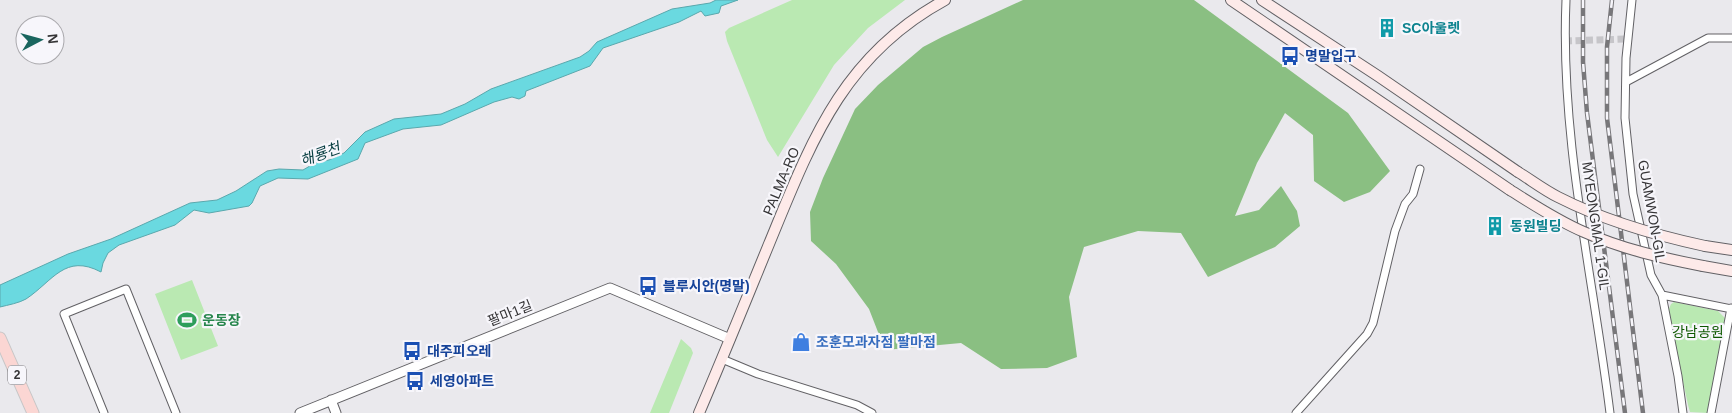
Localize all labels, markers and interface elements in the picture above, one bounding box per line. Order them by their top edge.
north arrow [15,15,65,65]
building icon: SC아울렛 [1376,17,1398,39]
place label: SC아울렛 [1402,20,1460,36]
text: N [44,33,61,45]
bus stop icon: 명말입구 [1279,45,1301,67]
place label: 명말입구 [1305,48,1357,64]
water label: 해룡천 [298,138,344,169]
street label: PALMA-RO [760,145,802,217]
street label: GUAMWON-GIL [1635,159,1669,264]
street label: MYEONGMAL 1-GIL [1579,161,1613,291]
building icon: 동원빌딩 [1484,215,1506,237]
place label: 동원빌딩 [1510,218,1562,234]
bus stop icon: 블루시안(명말) [637,275,659,297]
place label: 블루시안(명말) [663,278,750,294]
street label: 팔마1길 [485,297,535,329]
sports icon: 운동장 [176,309,198,331]
place label: 운동장 [202,312,241,328]
park label: 강남공원 [1672,324,1724,340]
shop icon: 조훈모과자점 팔마점 [790,331,812,353]
place label: 조훈모과자점 팔마점 [816,334,936,350]
bus stop icon: 대주피오레 [401,340,423,362]
place label: 대주피오레 [427,343,491,359]
road number: 2 [8,366,26,384]
bus stop icon: 세영아파트 [404,370,426,392]
place label: 세영아파트 [430,373,495,389]

